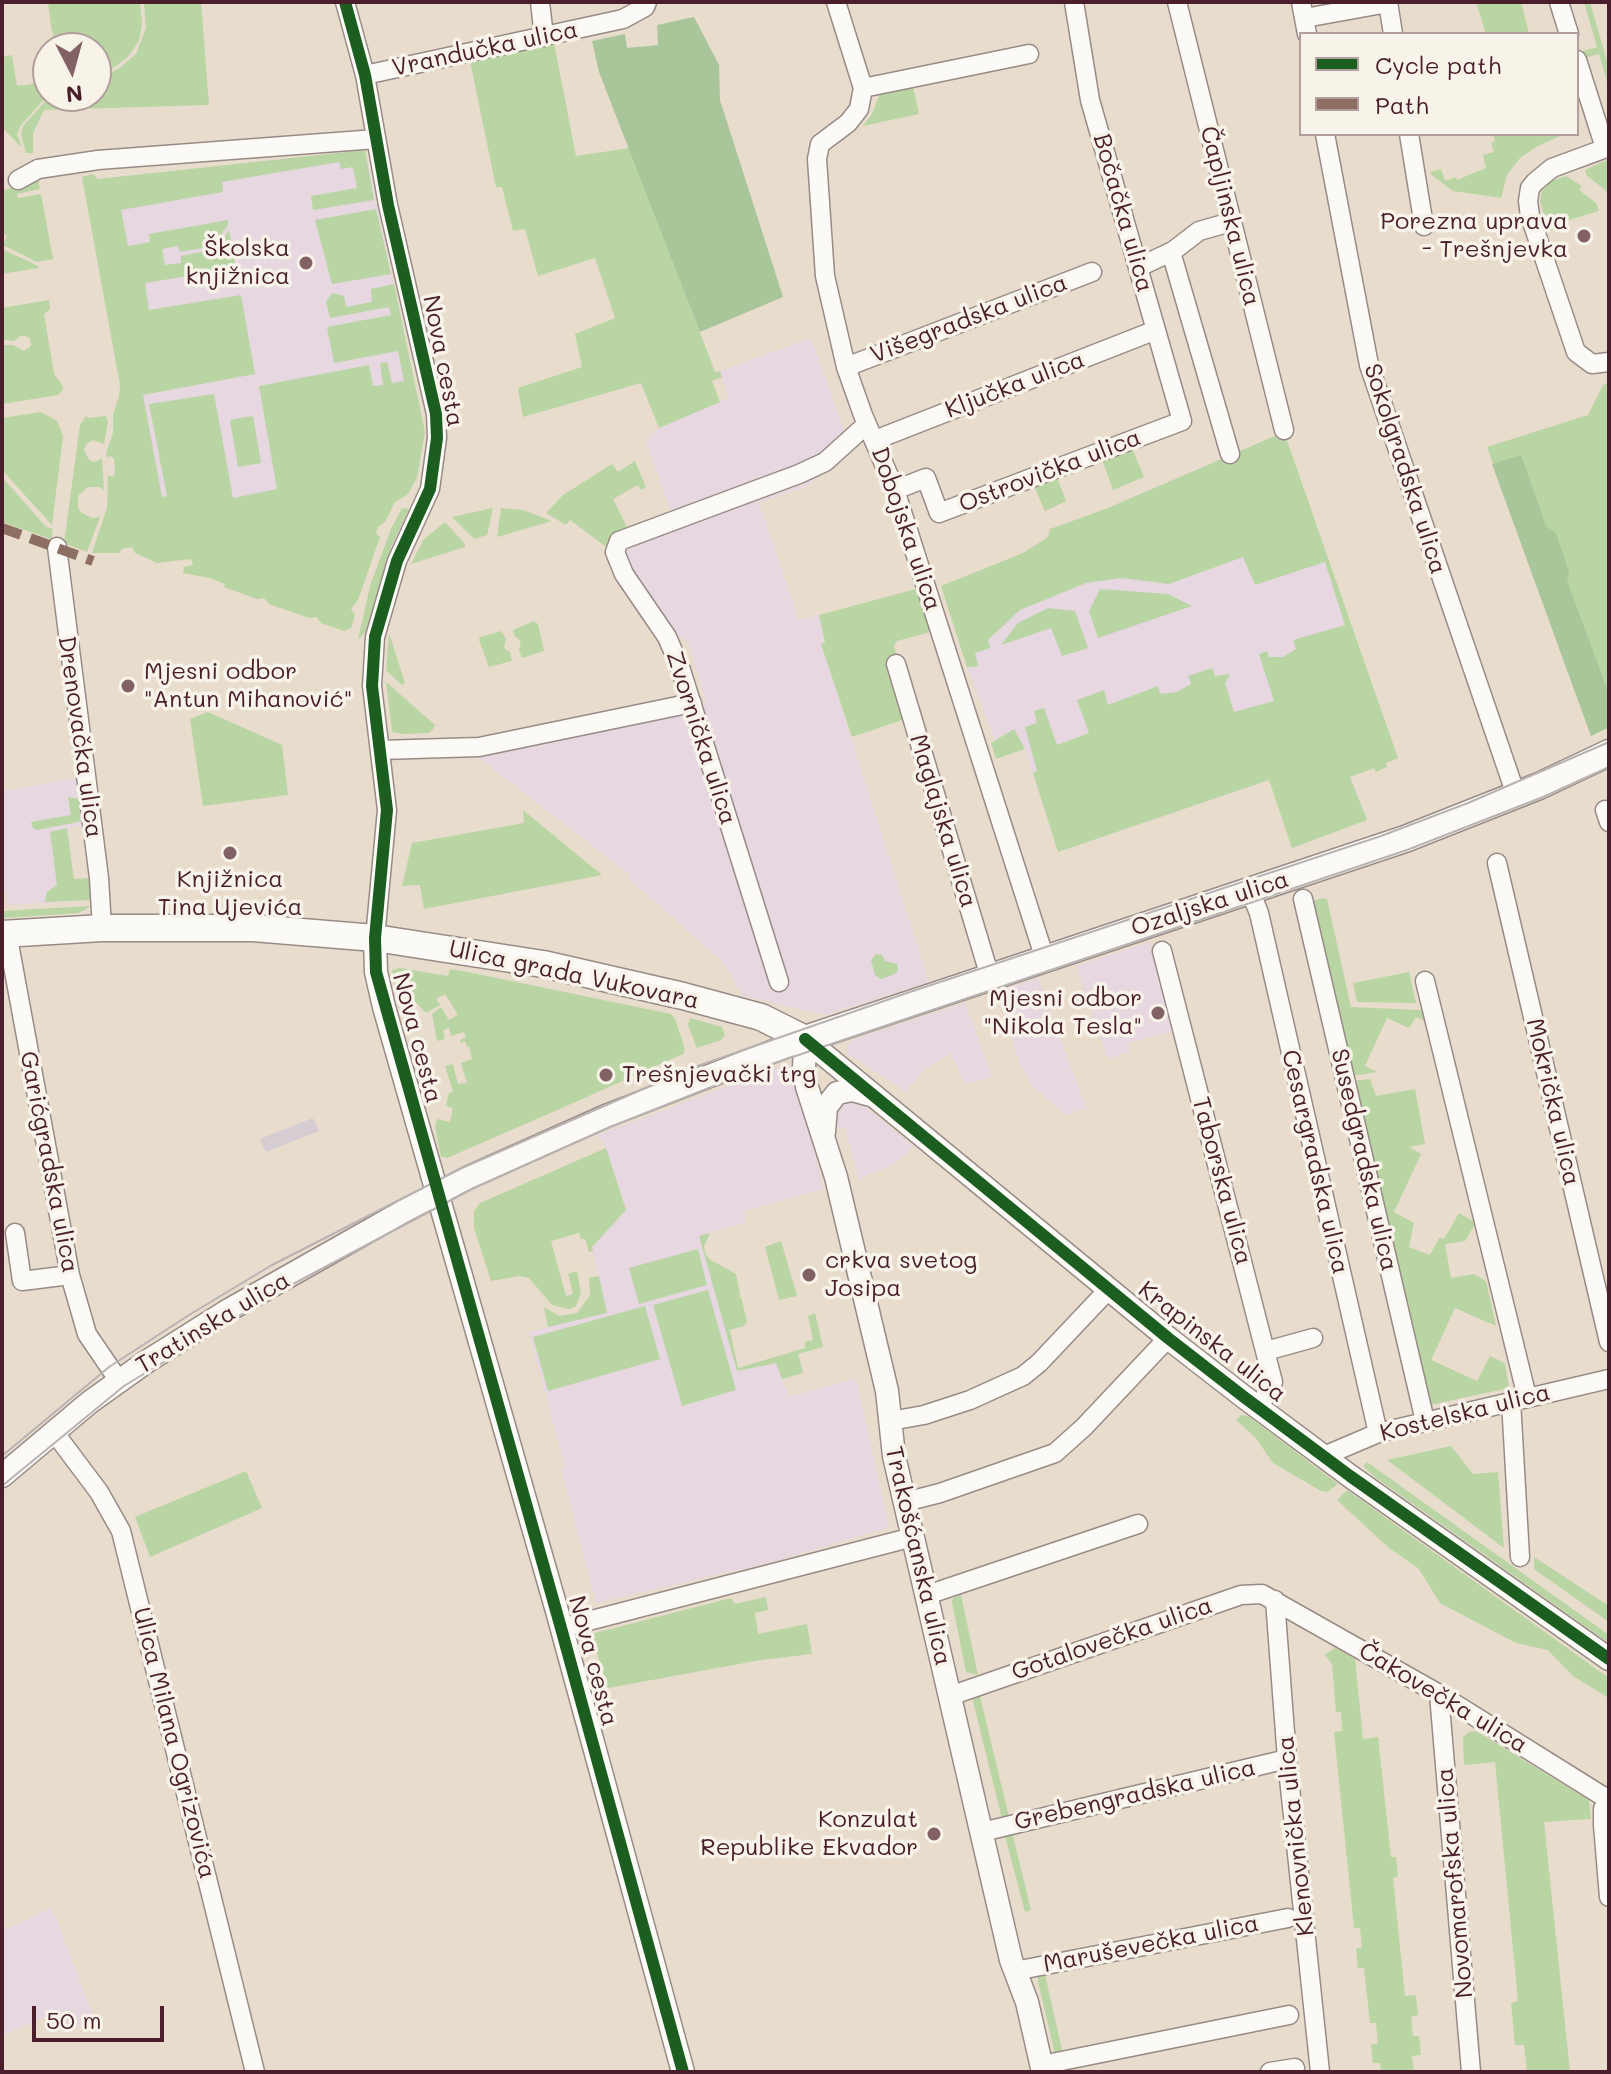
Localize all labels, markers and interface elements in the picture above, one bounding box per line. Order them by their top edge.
street label: Vrandučka ulica [390,15,580,83]
north arrow [32,32,112,112]
legend [1299,32,1579,136]
text: Cycle path [1375,49,1501,80]
text: N [65,79,84,110]
text: Path [1375,89,1429,120]
street label: Čapljinska ulica [1194,123,1266,309]
street label: Bočačka ulica [1087,131,1159,295]
place label: Porezna uprava - Trešnjevka [1380,208,1568,264]
marker: Porezna uprava - Trešnjevka [1575,227,1593,245]
place label: Školska knjižnica [186,235,290,291]
marker: Školska knjižnica [297,254,315,272]
street label: Višegradska ulica [867,268,1071,370]
street label: Nova cesta [416,293,470,429]
street label: Ključka ulica [941,345,1089,425]
street label: Sokolgradska ulica [1357,360,1453,578]
street label: Ostrovička ulica [955,423,1145,519]
street label: Dobojska ulica [865,444,947,614]
street label: Drenovačka ulica [52,634,108,840]
street label: Zvornička ulica [659,648,743,828]
place label: Mjesni odbor "Antun Mihanović" [144,658,352,714]
marker: Mjesni odbor "Antun Mihanović" [119,677,137,695]
street label: Maglajska ulica [903,731,983,911]
marker: Knjižnica Tina Ujevića [221,844,239,862]
street label: Ozaljska ulica [1128,865,1292,943]
place label: Knjižnica Tina Ujevića [158,866,302,922]
street label: Ulica grada Vukovara [446,934,702,1016]
street label: Nova cesta [386,970,448,1106]
place label: Mjesni odbor "Nikola Tesla" [984,985,1142,1041]
marker: Mjesni odbor "Nikola Tesla" [1149,1004,1167,1022]
street label: Mokrička ulica [1520,1016,1586,1188]
street label: Susedgradska ulica [1324,1046,1404,1274]
street label: Cesargradska ulica [1275,1047,1355,1277]
street label: Garićgradska ulica [13,1049,85,1275]
place label: Trešnjevački trg [622,1061,816,1089]
marker: Trešnjevački trg [597,1066,615,1084]
street label: Taborska ulica [1186,1094,1258,1268]
place label: crkva svetog Josipa [825,1247,977,1303]
street label: Tratinska ulica [131,1266,295,1380]
marker: crkva svetog Josipa [800,1266,818,1284]
street label: Krapinska ulica [1132,1275,1292,1409]
street label: Kostelska ulica [1377,1378,1553,1448]
street label: Trakošćanska ulica [879,1444,957,1668]
street label: Gotalovečka ulica [1008,1591,1216,1687]
street label: Nova cesta [562,1593,624,1729]
street label: Ulica Milana Ogrizovića [126,1604,222,1882]
street label: Čakovečka ulica [1353,1636,1533,1760]
street label: Klenovnička ulica [1271,1734,1321,1938]
street label: Grebengradska ulica [1011,1753,1259,1837]
street label: Novomarofska ulica [1431,1767,1479,1999]
place label: Konzulat Republike Ekvador [700,1806,918,1862]
marker: Konzulat Republike Ekvador [925,1825,943,1843]
street label: Maruševečka ulica [1041,1909,1261,1979]
scale bar [36,1990,168,2040]
text: 50 m [46,2004,102,2035]

